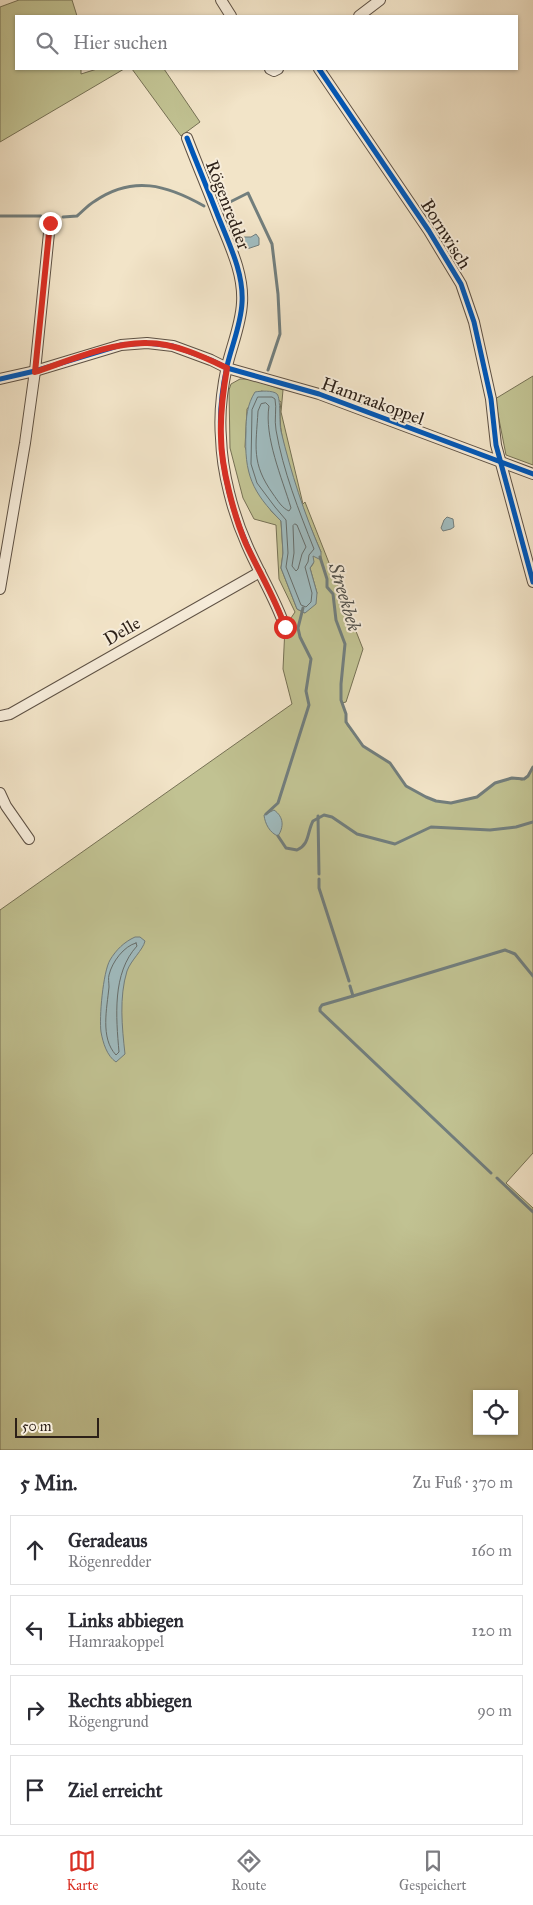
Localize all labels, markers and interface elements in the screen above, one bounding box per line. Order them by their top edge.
search box [15,15,518,70]
icon: search [33,29,61,57]
text: Hier suchen [73,31,167,54]
street label: Rögenredder [200,157,255,253]
street label: Bornwisch [416,195,476,273]
route end [39,212,62,235]
street label: Hamraakoppel [318,372,428,430]
water label: Streekbek [323,559,366,635]
street label: Delle [100,612,144,650]
route start [274,616,297,639]
map controls [473,1390,518,1435]
button: locate [473,1390,518,1435]
scale bar [15,1415,99,1438]
text: 50 m [22,1418,51,1435]
text: 5 Min. [20,1470,77,1496]
text: Zu Fuß · 370 m [412,1473,513,1492]
text: Geradeaus [68,1529,147,1552]
icon: ahead [21,1536,49,1564]
text: 160 m [471,1541,512,1560]
text: Rögenredder [68,1552,151,1571]
text: Links abbiegen [68,1609,184,1632]
icon: left [21,1616,49,1644]
text: 120 m [472,1621,512,1640]
text: Hamraakoppel [68,1632,164,1651]
text: Rechts abbiegen [68,1689,192,1712]
icon: right [21,1696,49,1724]
text: 90 m [477,1701,512,1720]
text: Rögengrund [68,1712,149,1731]
icon: arrive [21,1776,49,1804]
text: Ziel erreicht [68,1779,162,1802]
tab: Karte [66,1847,98,1894]
tab: Route [231,1847,266,1894]
tab: Gespeichert [399,1847,467,1894]

